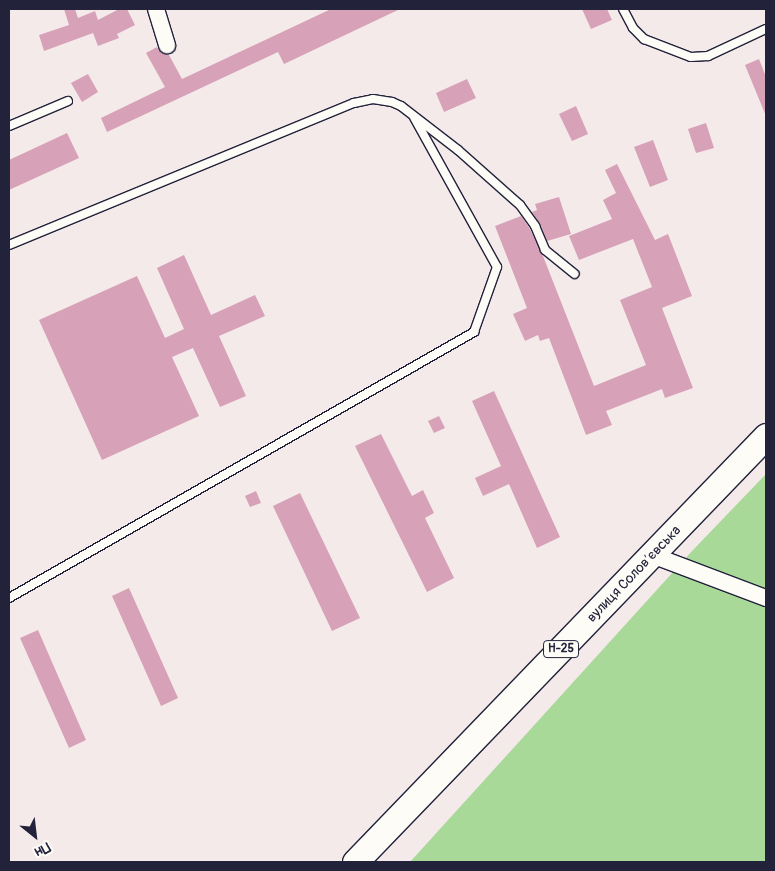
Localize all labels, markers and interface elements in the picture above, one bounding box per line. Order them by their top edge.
street label: вулиця Соловʼєвська [584,522,684,626]
road number: Н-25 [542,640,580,659]
north arrow [10,811,60,861]
text: Пн [32,838,53,861]

